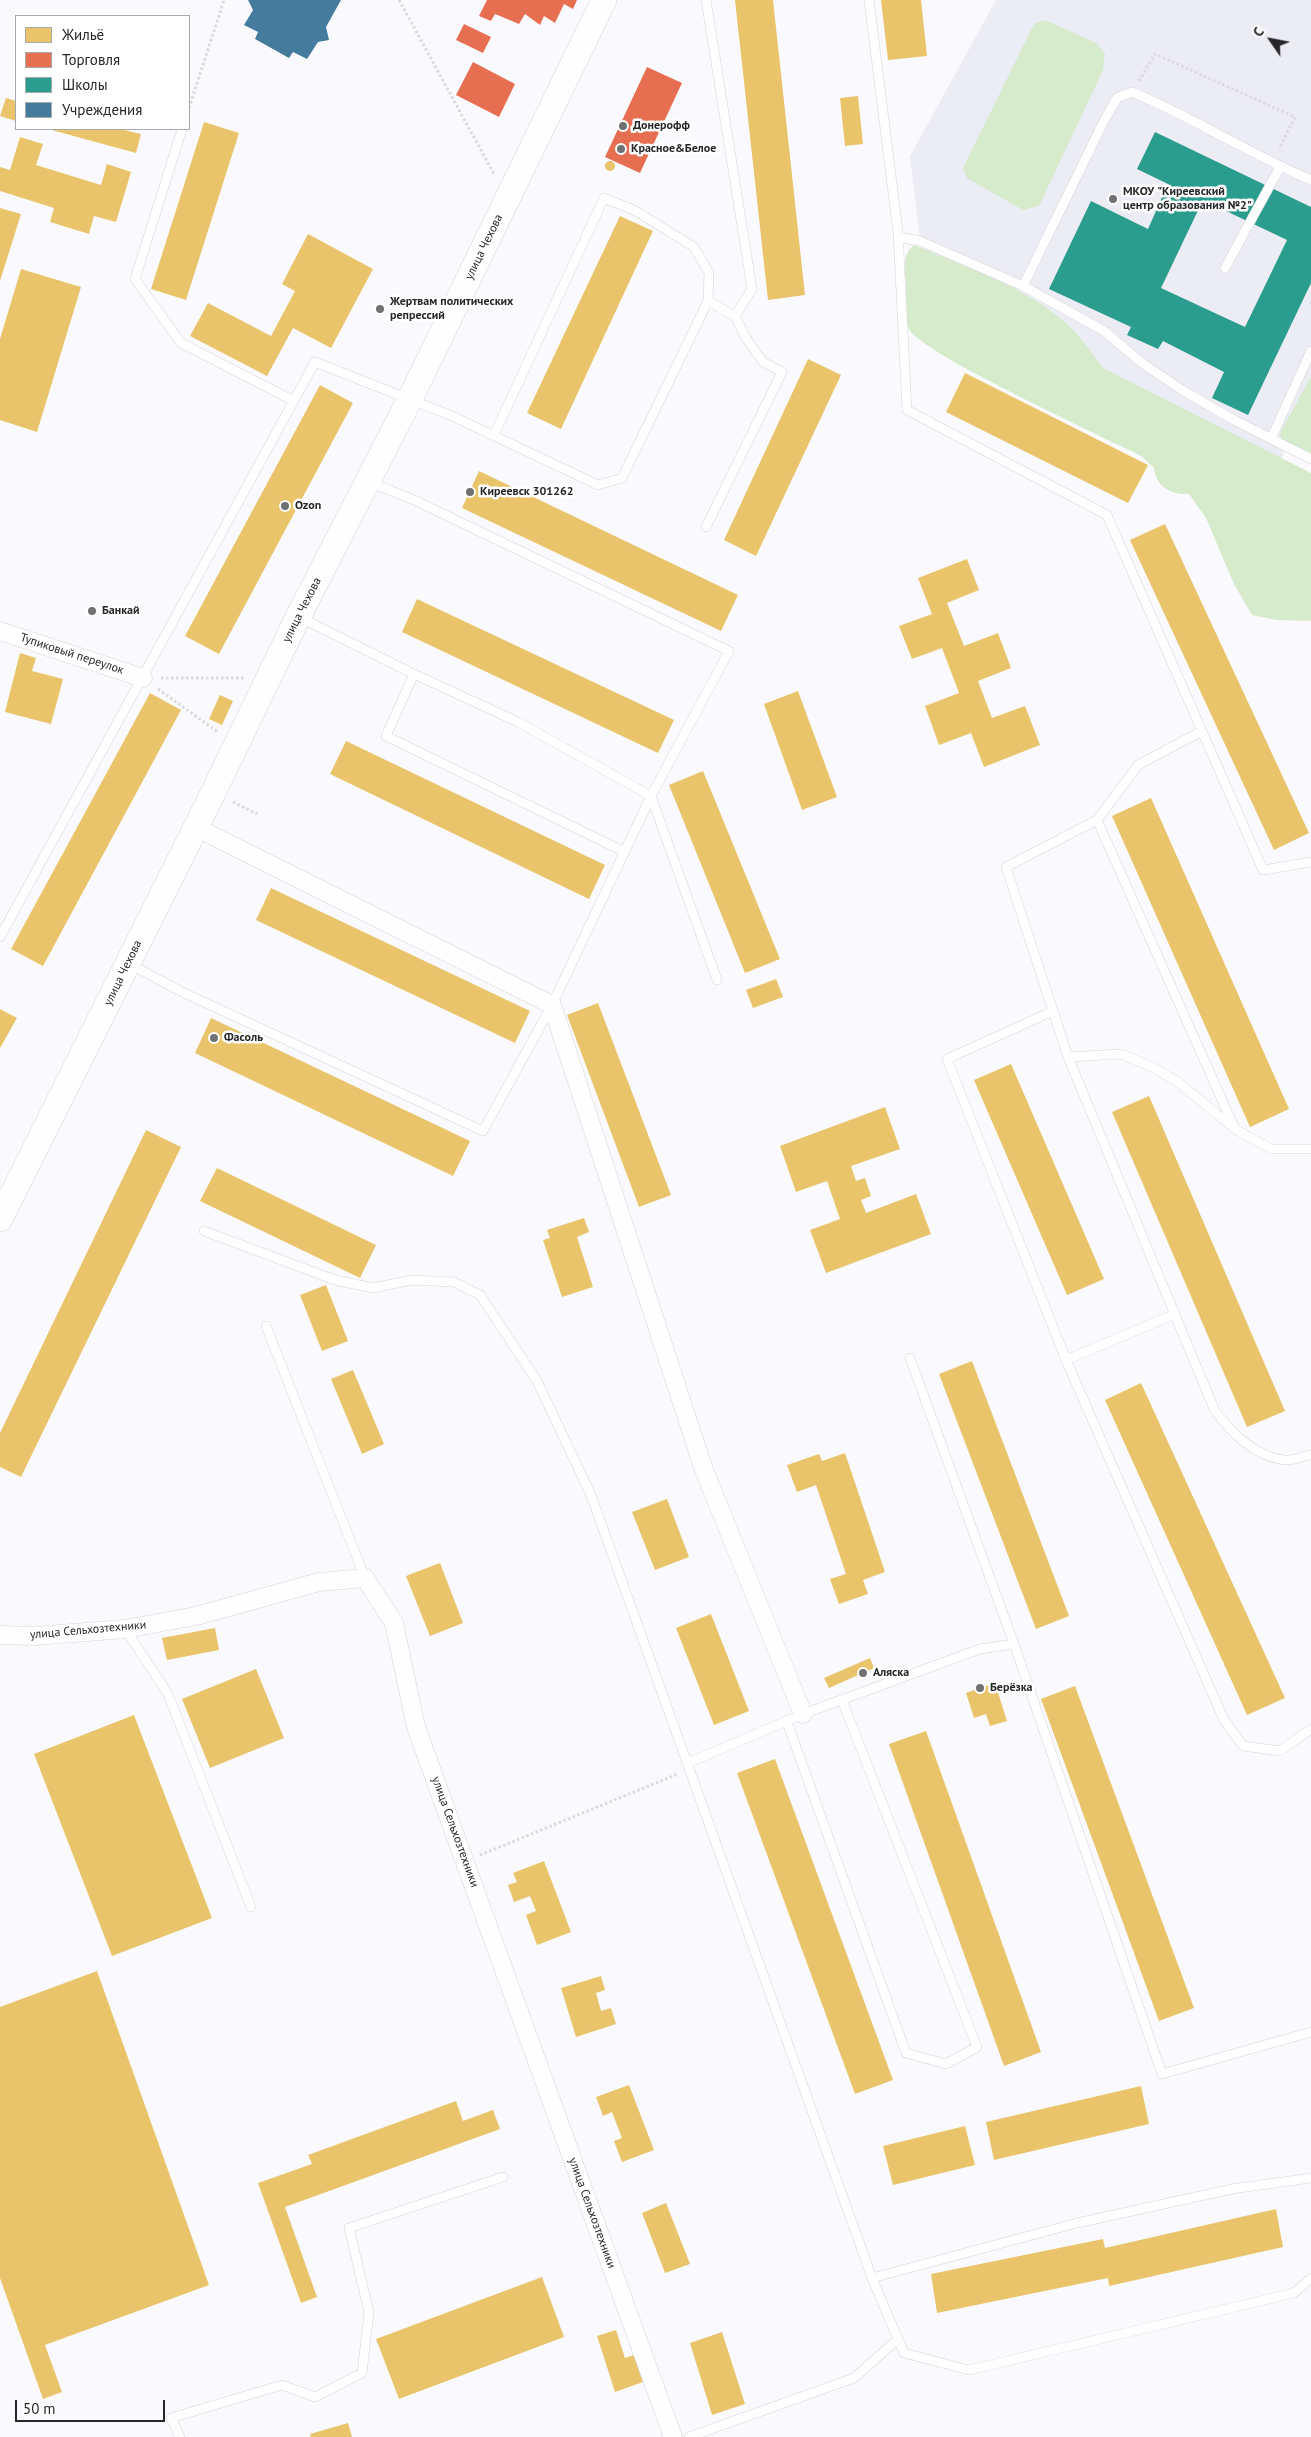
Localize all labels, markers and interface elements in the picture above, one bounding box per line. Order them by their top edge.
legend [15,15,190,130]
north arrow [1246,15,1296,65]
text: С [1249,24,1268,40]
text: Жильё [62,25,104,44]
text: Торговля [62,50,120,69]
text: Школы [62,75,108,94]
text: Учреждения [62,100,142,119]
place label: Донерофф [633,119,690,133]
marker: Донерофф [617,120,629,132]
place label: Красное&Белое [631,142,716,156]
marker: Красное&Белое [615,143,627,155]
place label: МКОУ "Киреевский центр образования №2" [1123,185,1252,213]
marker: МКОУ "Киреевский центр образования №2" [1107,193,1119,205]
street label: улица Чехова [462,212,506,282]
place label: Жертвам политических репрессий [390,295,513,323]
marker: Жертвам политических репрессий [374,303,386,315]
place label: Киреевск 301262 [480,485,574,499]
marker: Киреевск 301262 [464,486,476,498]
place label: Ozon [295,499,321,513]
marker: Ozon [279,500,291,512]
street label: улица Чехова [279,575,325,645]
place label: Банкай [102,604,140,618]
marker: Банкай [86,605,98,617]
street label: Тупиковый переулок [18,630,126,678]
street label: улица Чехова [101,938,145,1008]
place label: Фасоль [224,1031,263,1045]
marker: Фасоль [208,1032,220,1044]
street label: улица Сельхозтехники [29,1618,147,1642]
place label: Аляска [873,1666,909,1680]
marker: Аляска [857,1667,869,1679]
place label: Берёзка [990,1681,1033,1695]
marker: Берёзка [974,1682,986,1694]
street label: улица Сельхозтехники [428,1775,482,1889]
street label: улица Сельхозтехники [565,2156,619,2270]
scale bar [18,2390,168,2422]
text: 50 m [23,2399,56,2418]

